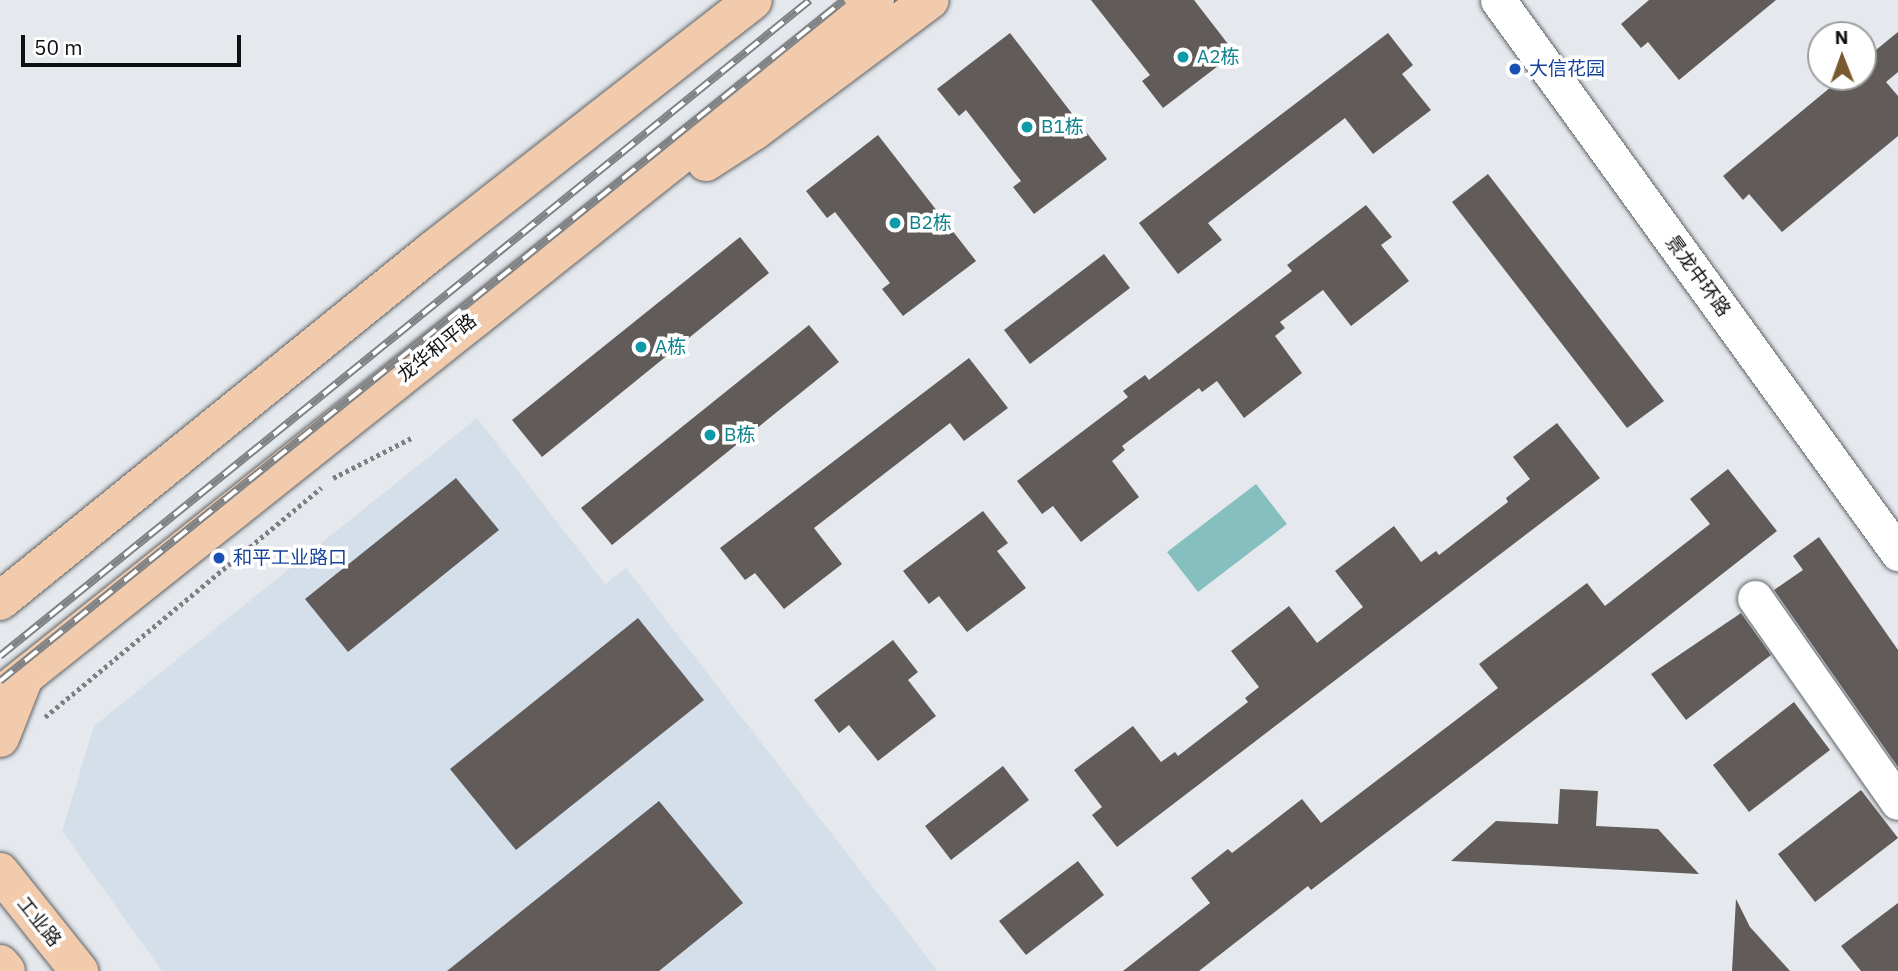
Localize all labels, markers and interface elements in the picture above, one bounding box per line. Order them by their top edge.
scale bar [24,21,245,65]
north arrow [1807,21,1877,91]
text: N [1835,25,1849,49]
text: 50 m [34,33,83,61]
place label: A2栋 [1197,46,1240,68]
marker: A2栋 [1175,49,1191,65]
place label: 大信花园 [1529,58,1605,80]
marker: 大信花园 [1507,61,1523,77]
place label: B1栋 [1041,116,1084,138]
marker: B1栋 [1019,119,1035,135]
place label: B2栋 [909,212,952,234]
marker: B2栋 [887,215,903,231]
street label: 景龙中环路 [1661,231,1735,321]
street label: 龙华和平路 [393,309,481,387]
place label: A栋 [655,336,686,358]
marker: A栋 [633,339,649,355]
place label: B栋 [724,424,755,446]
marker: B栋 [702,427,718,443]
place label: 和平工业路口 [233,547,347,569]
marker: 和平工业路口 [211,550,227,566]
street label: 工业路 [12,893,66,951]

